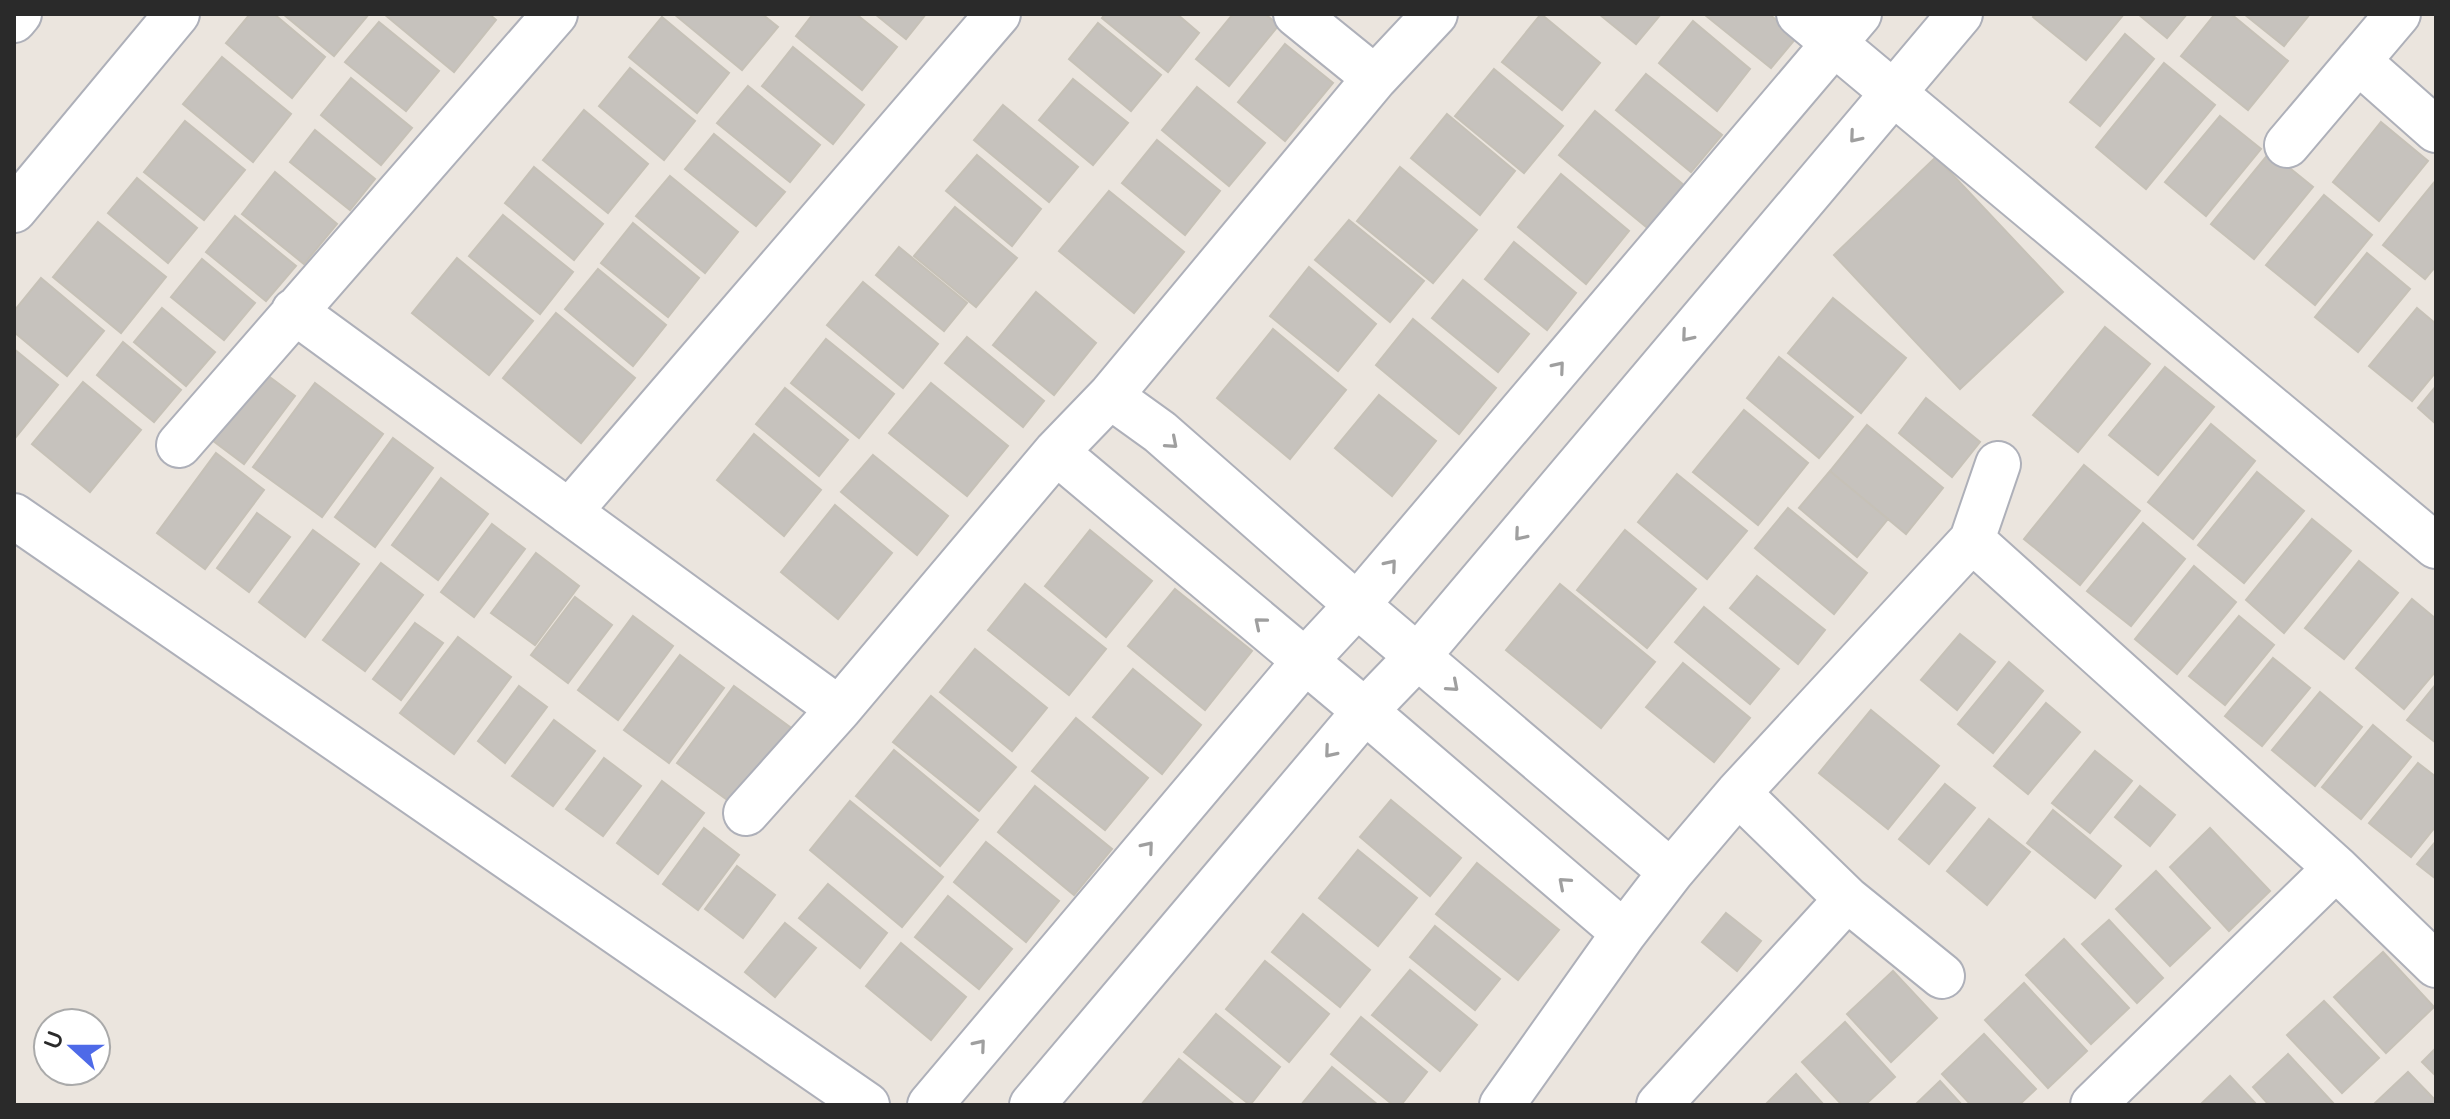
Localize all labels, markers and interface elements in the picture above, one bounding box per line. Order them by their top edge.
one-way arrow [1850,128,1865,143]
one-way arrow [1682,327,1697,341]
one-way arrow [1549,362,1564,376]
one-way arrow [1163,433,1177,448]
one-way arrow [1515,525,1530,540]
one-way arrow [1381,560,1396,575]
one-way arrow [1255,618,1269,633]
one-way arrow [1444,676,1459,691]
one-way arrow [1325,742,1340,757]
one-way arrow [1138,842,1153,856]
one-way arrow [1559,878,1574,892]
north arrow [32,1007,112,1087]
text: U [39,1028,69,1053]
one-way arrow [970,1040,985,1055]

